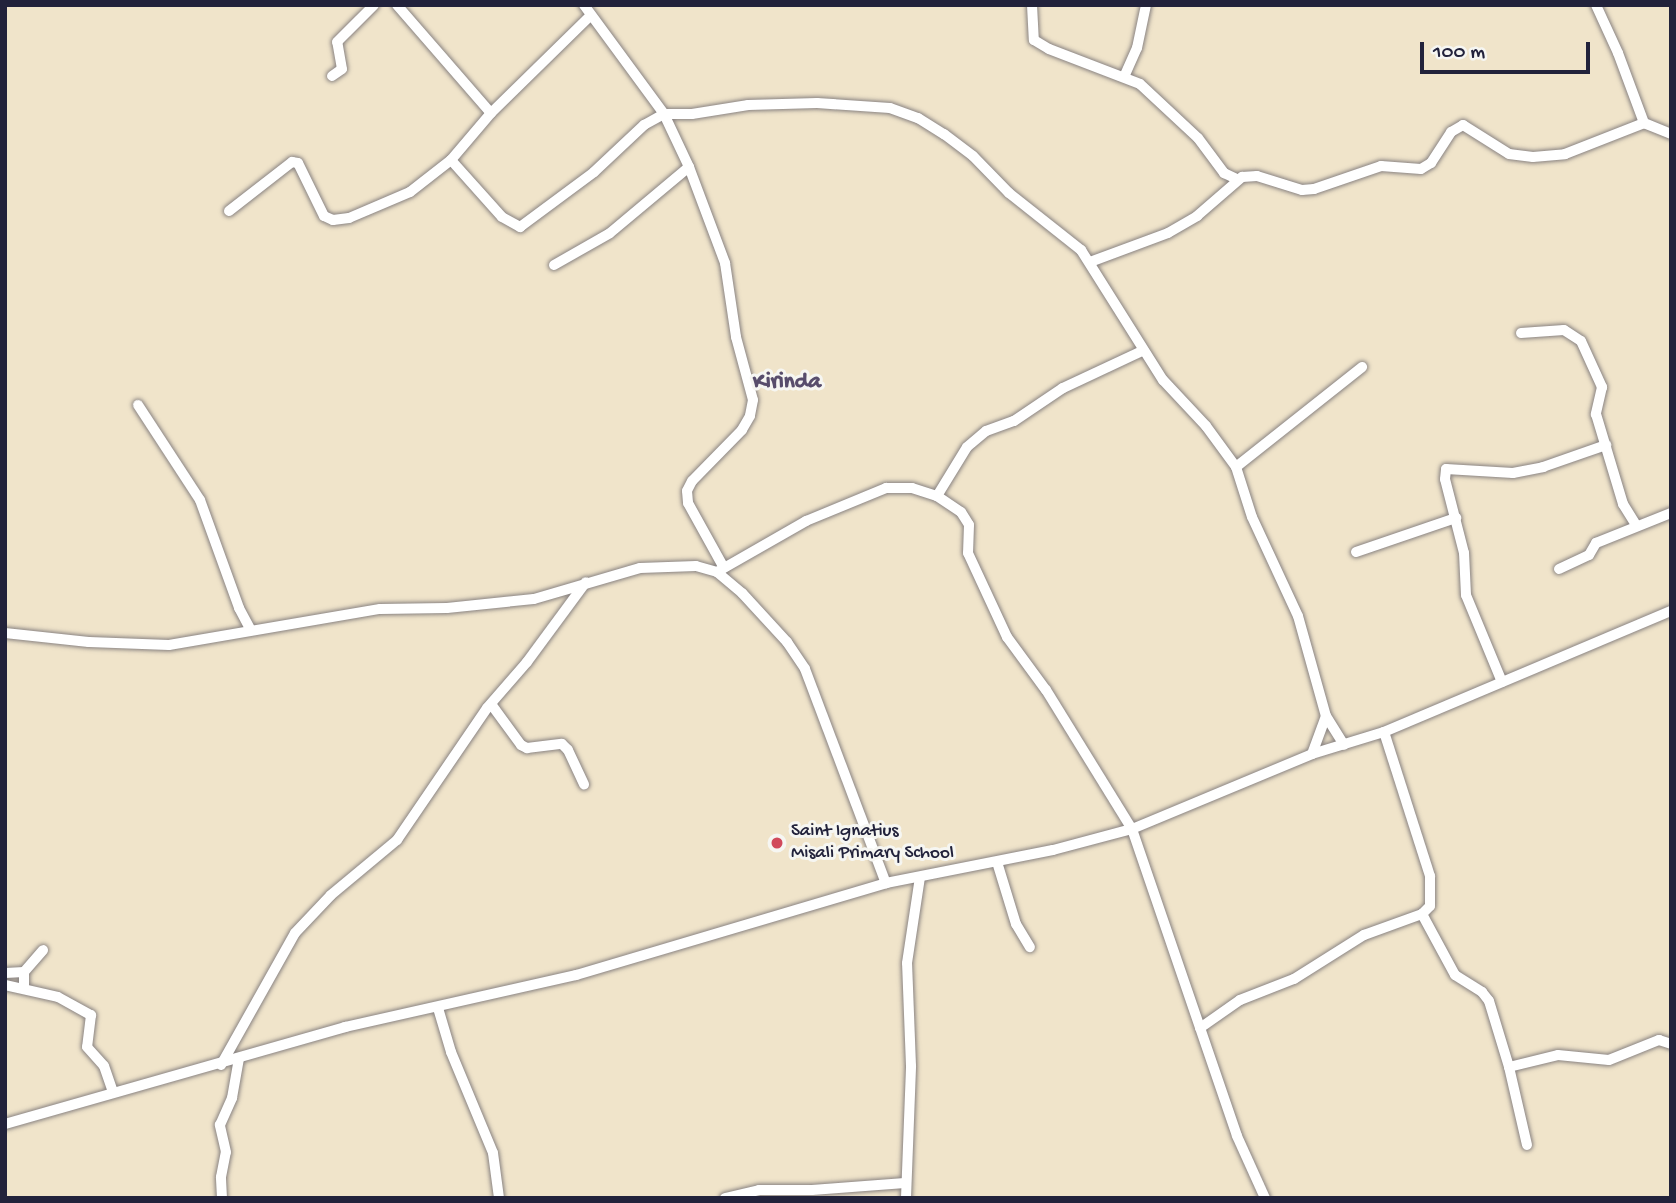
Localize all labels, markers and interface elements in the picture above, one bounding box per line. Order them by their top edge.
scale bar [1424,28,1594,72]
text: 100 m [1433,41,1485,66]
district label: Kirinda [753,369,821,397]
place label: Saint Ignatius Misali Primary School [791,821,954,865]
marker: Saint Ignatius Misali Primary School [769,835,785,851]

